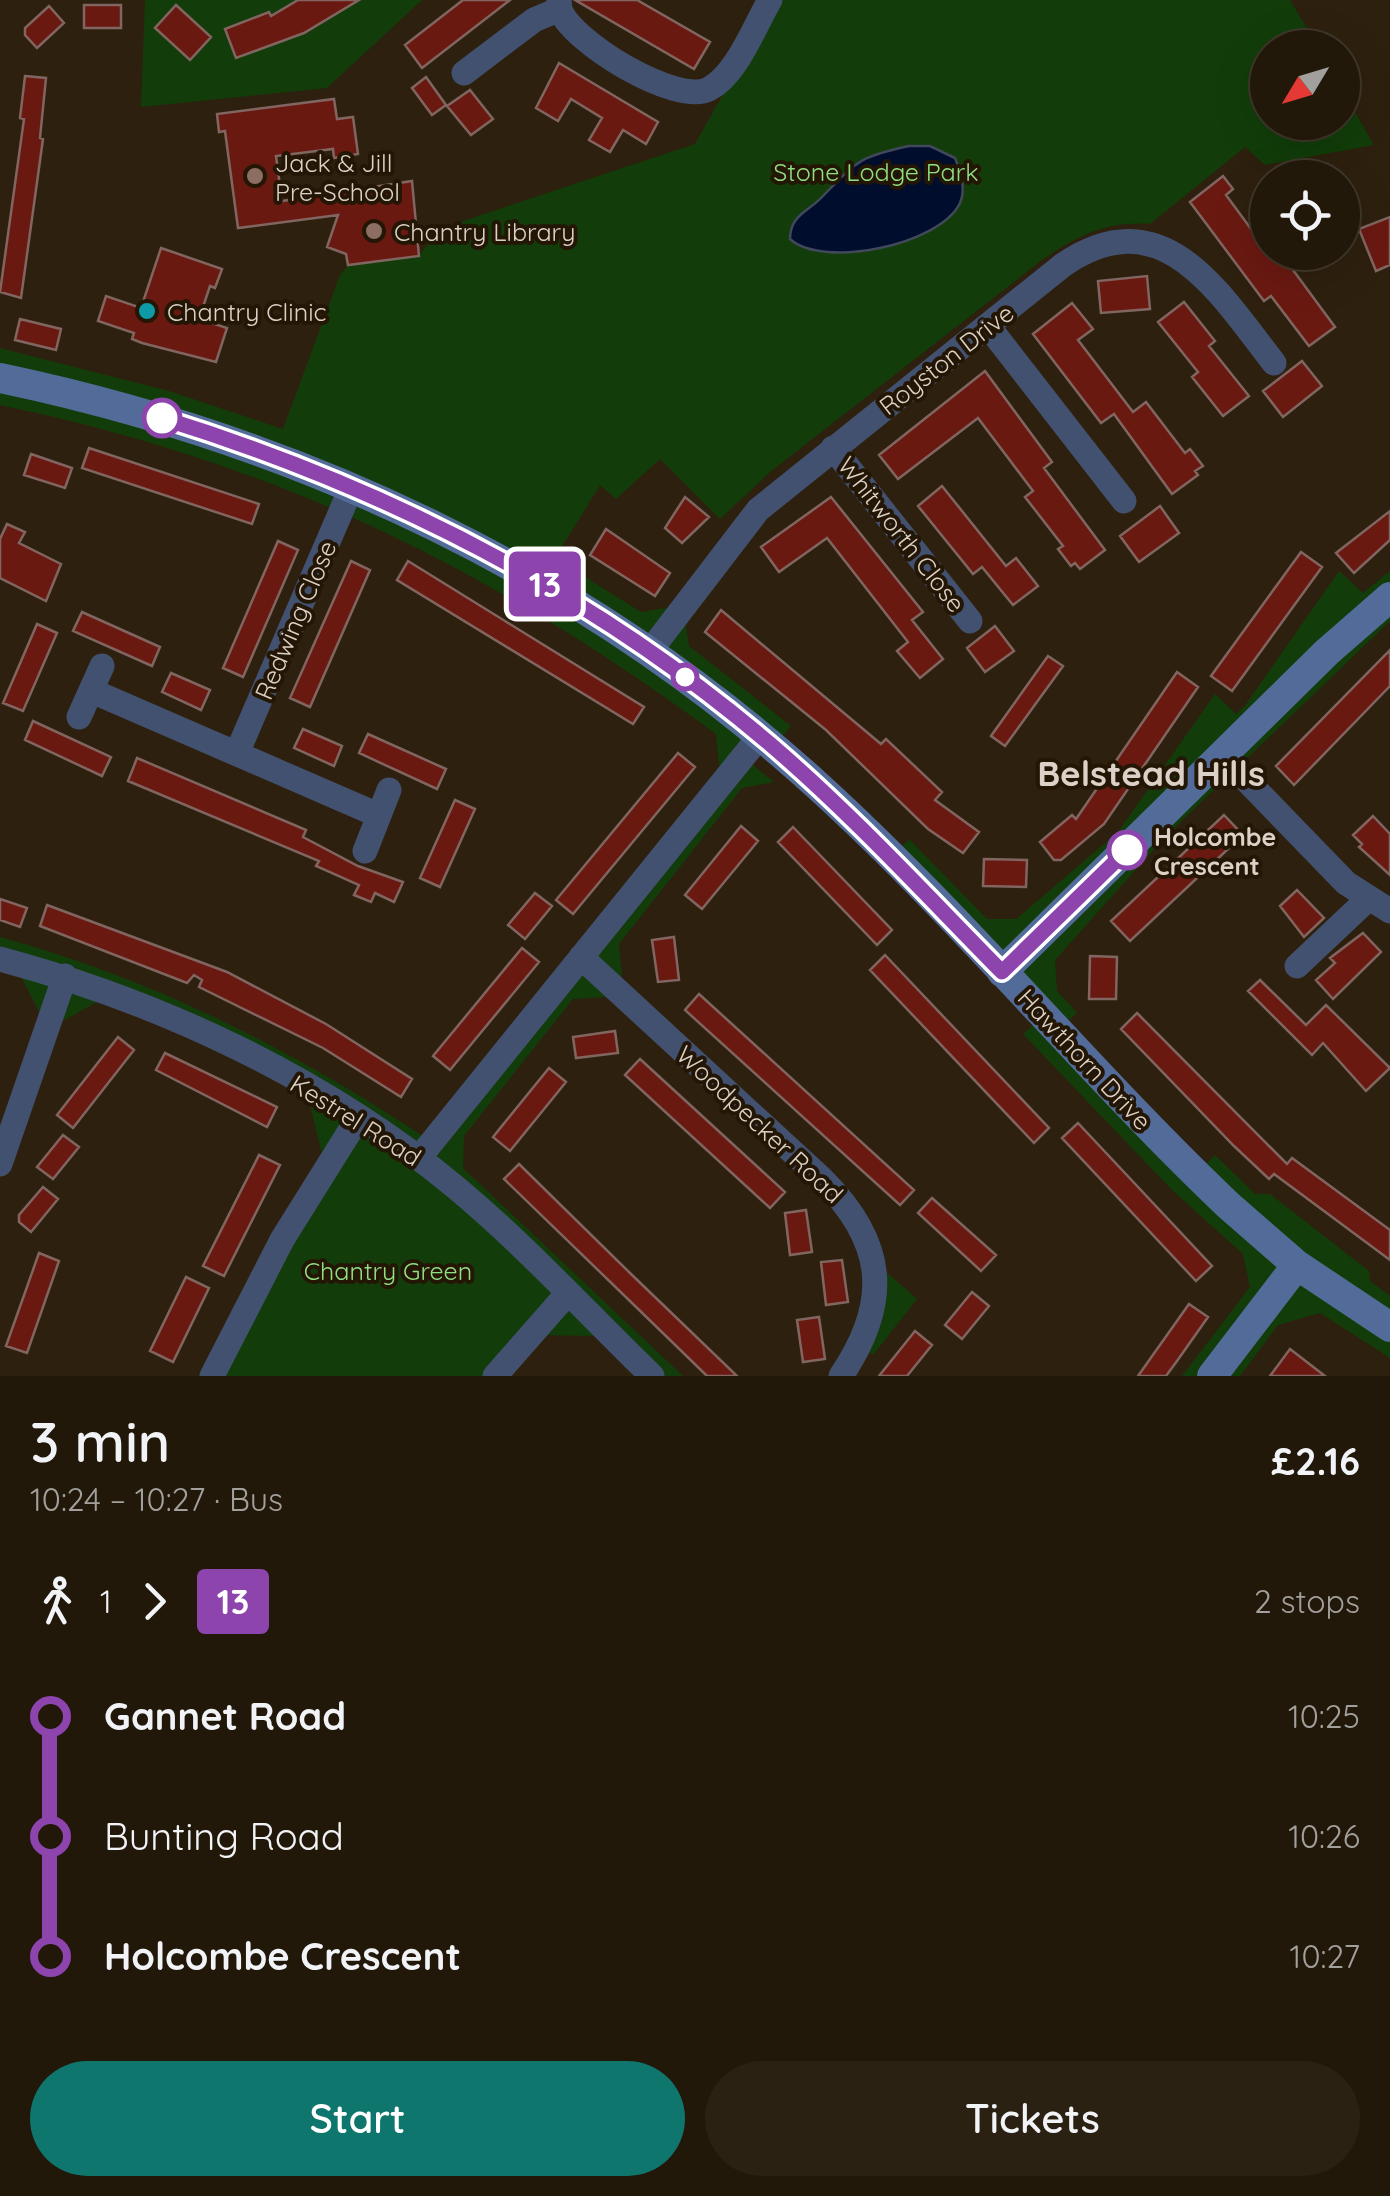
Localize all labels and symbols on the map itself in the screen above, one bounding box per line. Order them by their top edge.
north arrow [1250,30,1360,140]
place label: Jack & Jill Pre-School [275,147,400,207]
park label: Stone Lodge Park [773,156,979,187]
marker: Jack & Jill Pre-School [244,165,266,187]
place label: Chantry Library [394,216,575,247]
marker: Chantry Library [363,220,385,242]
place label: Chantry Clinic [167,296,326,327]
street label: Royston Drive [873,297,1019,421]
marker: Chantry Clinic [136,300,158,322]
unlabelled marker [143,399,181,437]
street label: Whitworth Close [832,450,972,618]
street label: Redwing Close [248,536,342,704]
line badge: 13 [500,552,590,616]
unlabelled marker [672,664,698,690]
district label: Belstead Hills [1037,751,1265,795]
place label: Holcombe Crescent [1154,821,1276,881]
marker: Holcombe Crescent [1108,831,1146,869]
street label: Hawthorn Drive [1012,982,1158,1136]
street label: Woodpecker Road [670,1039,850,1209]
street label: Kestrel Road [285,1068,427,1172]
park label: Chantry Green [304,1255,472,1286]

